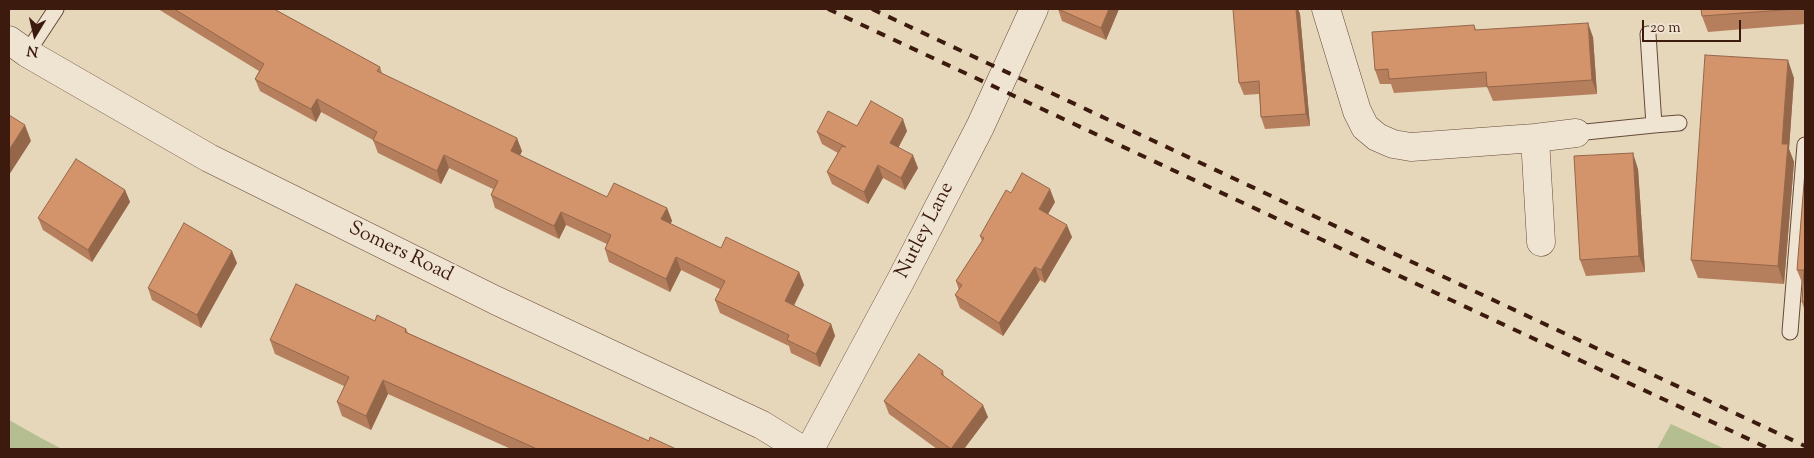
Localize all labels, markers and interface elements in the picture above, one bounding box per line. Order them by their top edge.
north arrow [10,10,60,60]
scale bar [1644,10,1743,42]
text: 20 m [1650,18,1681,39]
text: N [26,39,40,61]
street label: Nutley Lane [891,179,961,283]
street label: Somers Road [344,217,456,289]

